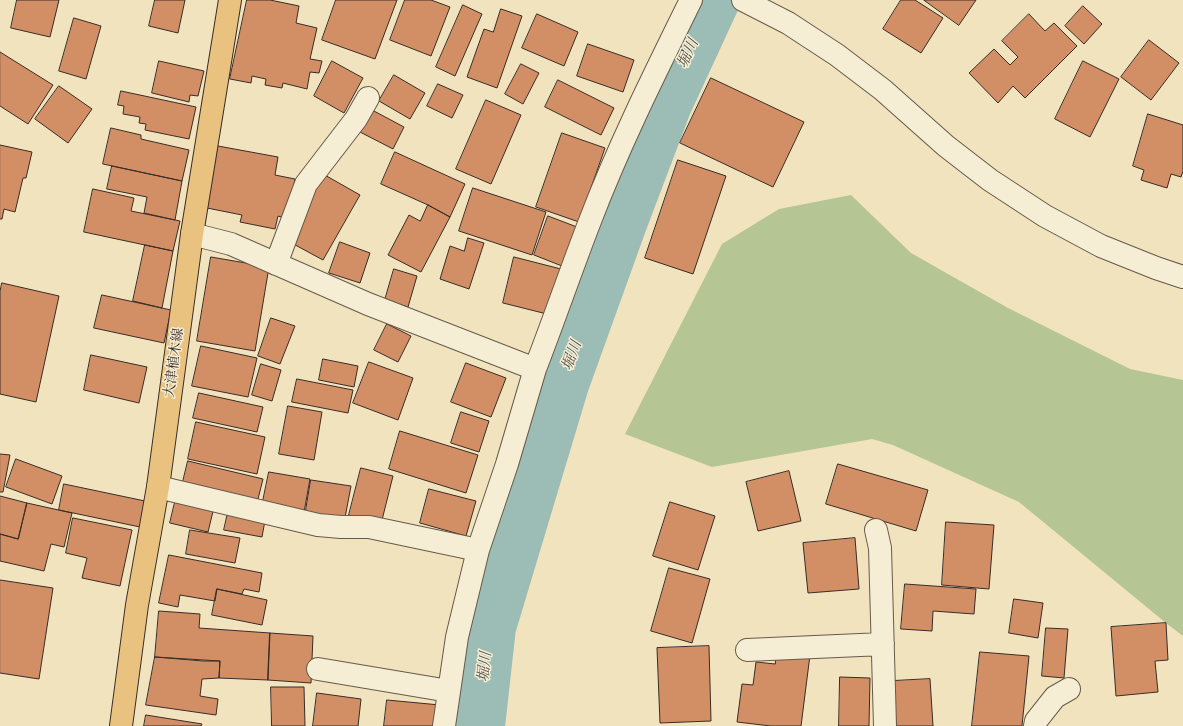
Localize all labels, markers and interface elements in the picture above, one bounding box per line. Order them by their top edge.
water label: 堀川 [675,37,703,71]
street label: 大津植木線 [162,327,188,399]
water label: 堀川 [559,339,587,373]
water label: 堀川 [475,651,497,683]

